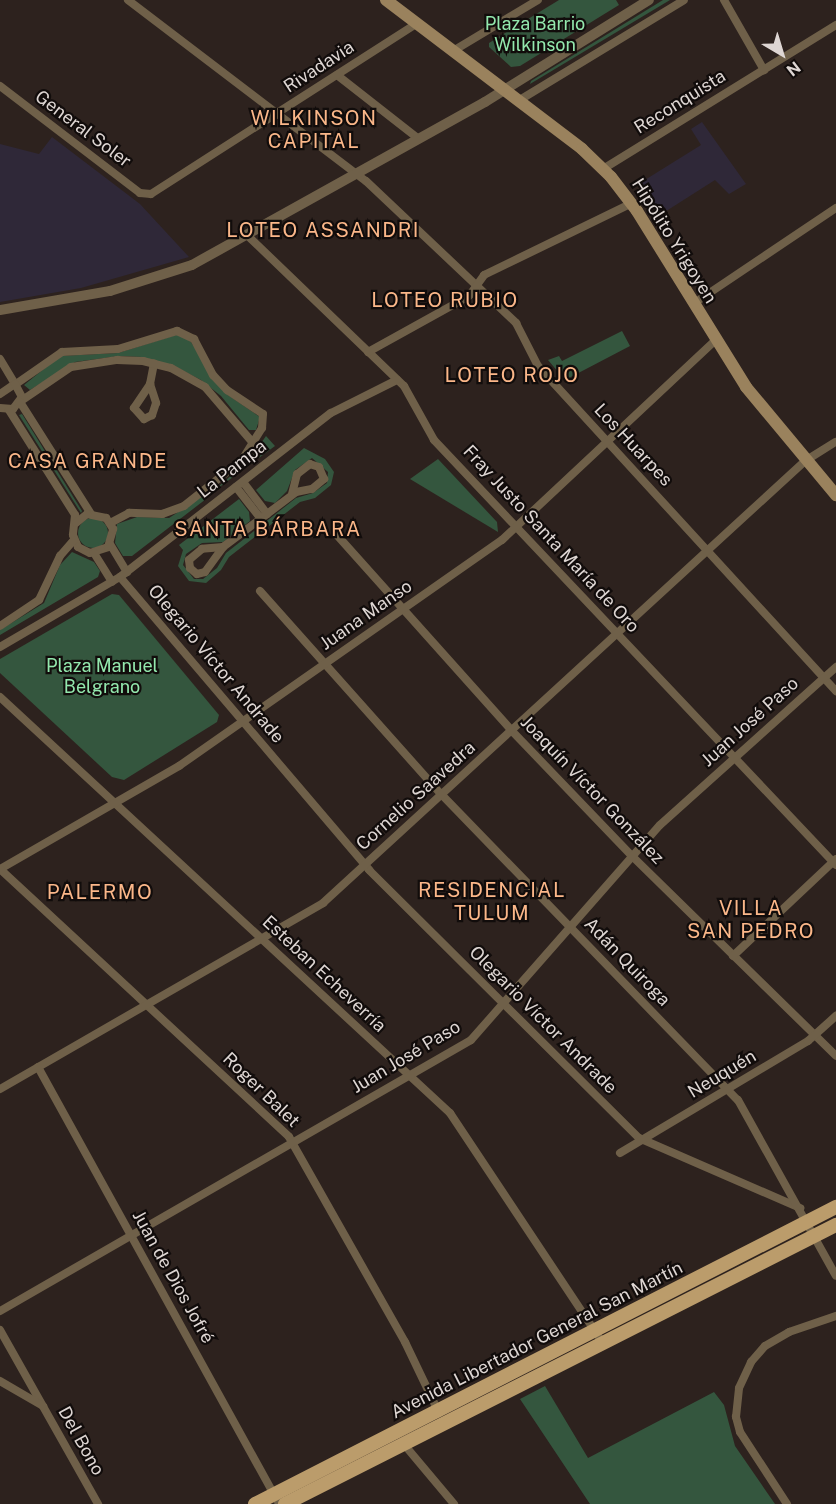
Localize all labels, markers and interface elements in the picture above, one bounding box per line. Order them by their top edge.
park label: Plaza Barrio Wilkinson [485,14,585,57]
north arrow [752,24,812,84]
street label: Rivadavia [280,36,358,98]
text: N [783,57,804,80]
street label: Reconquista [630,65,730,139]
street label: General Soler [31,86,135,172]
district label: WILKINSON CAPITAL [250,106,378,153]
street label: Hipólito Yrigoyen [627,174,721,308]
district label: LOTEO ASSANDRI [226,218,420,242]
district label: LOTEO RUBIO [371,288,519,312]
district label: LOTEO ROJO [444,363,580,387]
street label: Los Huarpes [589,399,677,491]
street label: La Pampa [193,435,271,503]
street label: Fray Justo Santa María de Oro [458,441,644,637]
district label: CASA GRANDE [8,449,168,473]
district label: SANTA BÁRBARA [174,517,362,541]
street label: Juana Manso [316,575,416,655]
street label: Olegario Víctor Andrade [143,580,289,748]
park label: Plaza Manuel Belgrano [46,656,158,698]
street label: Juan José Paso [697,673,803,771]
street label: Joaquín Víctor González [516,711,668,869]
street label: Cornelio Saavedra [352,737,480,855]
district label: RESIDENCIAL TULUM [418,879,566,926]
district label: PALERMO [47,880,153,904]
district label: VILLA SAN PEDRO [687,896,815,943]
street label: Esteban Echeverría [258,911,390,1037]
street label: Adán Quiroga [579,913,675,1011]
street label: Olegario Víctor Andrade [464,941,622,1099]
street label: Juan José Paso [348,1016,464,1098]
street label: Neuquén [684,1045,760,1103]
street label: Roger Balet [218,1048,304,1132]
street label: Juan de Dios Jofré [127,1207,219,1347]
street label: Avenida Libertador General San Martín [388,1257,686,1423]
street label: Del Bono [53,1403,109,1479]

